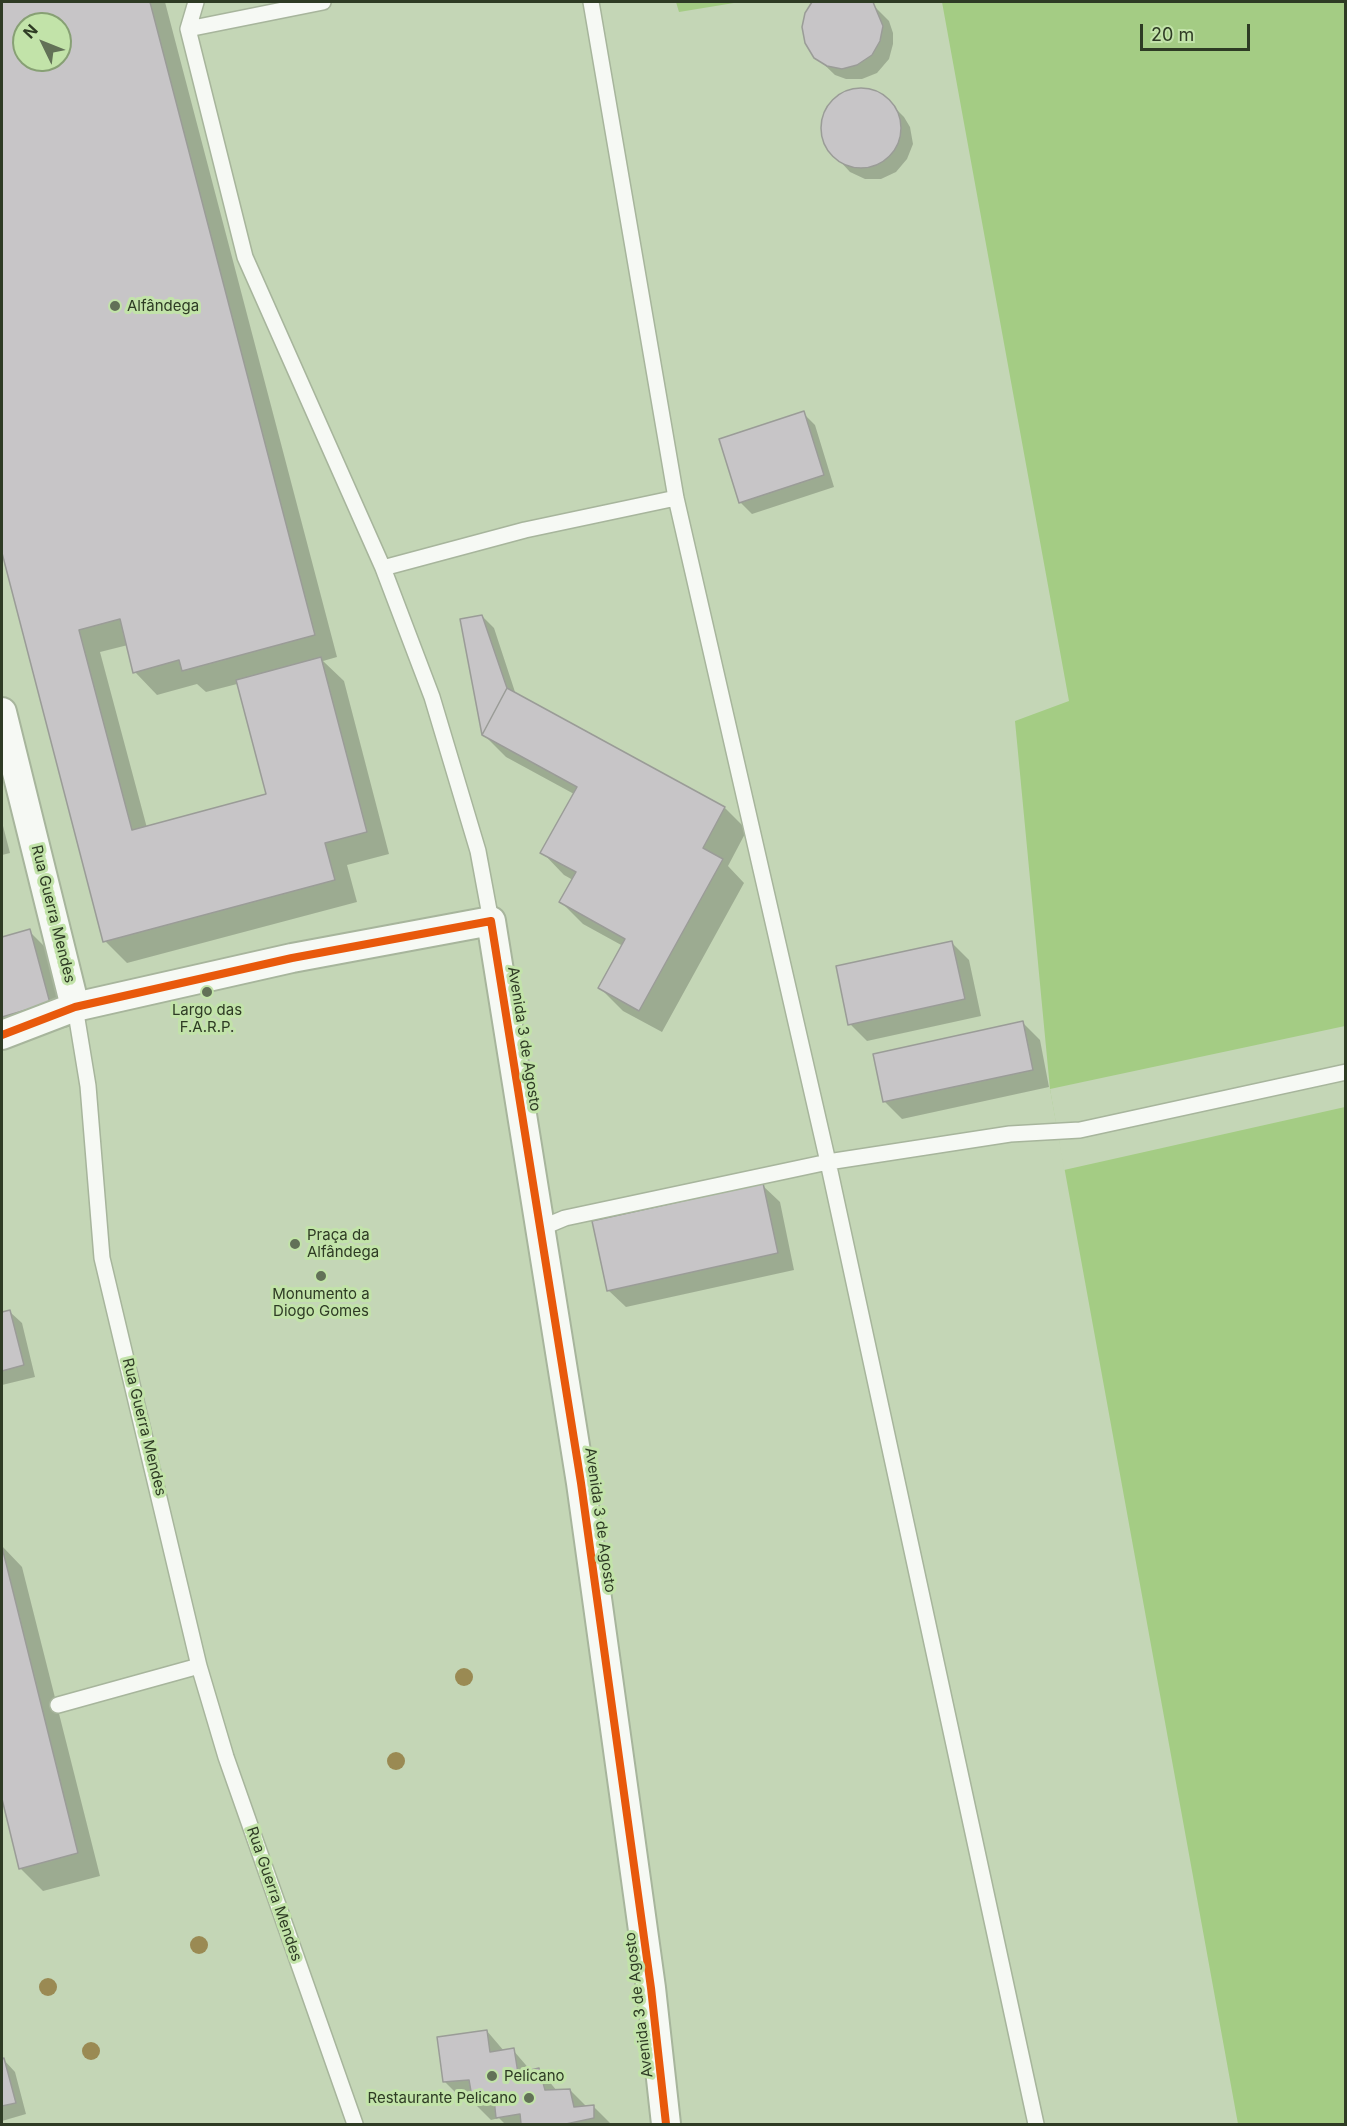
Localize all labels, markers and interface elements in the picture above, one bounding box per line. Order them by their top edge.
north arrow [12,12,72,72]
scale bar [1143,12,1252,50]
text: N [19,20,42,42]
text: 20 m [1151,24,1194,45]
place label: Alfândega [127,297,199,315]
marker: Alfândega [108,299,122,313]
street label: Rua Guerra Mendes [27,843,79,985]
street label: Avenida 3 de Agosto [504,965,544,1113]
marker: Largo das F.A.R.P. [200,985,214,999]
place label: Largo das F.A.R.P. [172,1001,242,1036]
place label: Praça da Alfândega [307,1226,379,1261]
marker: Praça da Alfândega [288,1237,302,1251]
marker: Monumento a Diogo Gomes [314,1269,328,1283]
place label: Monumento a Diogo Gomes [272,1285,370,1320]
street label: Rua Guerra Mendes [118,1356,170,1498]
street label: Avenida 3 de Agosto [581,1446,619,1594]
street label: Rua Guerra Mendes [243,1824,305,1964]
street label: Avenida 3 de Agosto [621,1931,657,2079]
place label: Pelicano [504,2067,565,2085]
marker: Pelicano [485,2069,499,2083]
place label: Restaurante Pelicano [367,2089,517,2107]
marker: Restaurante Pelicano [522,2091,536,2105]

